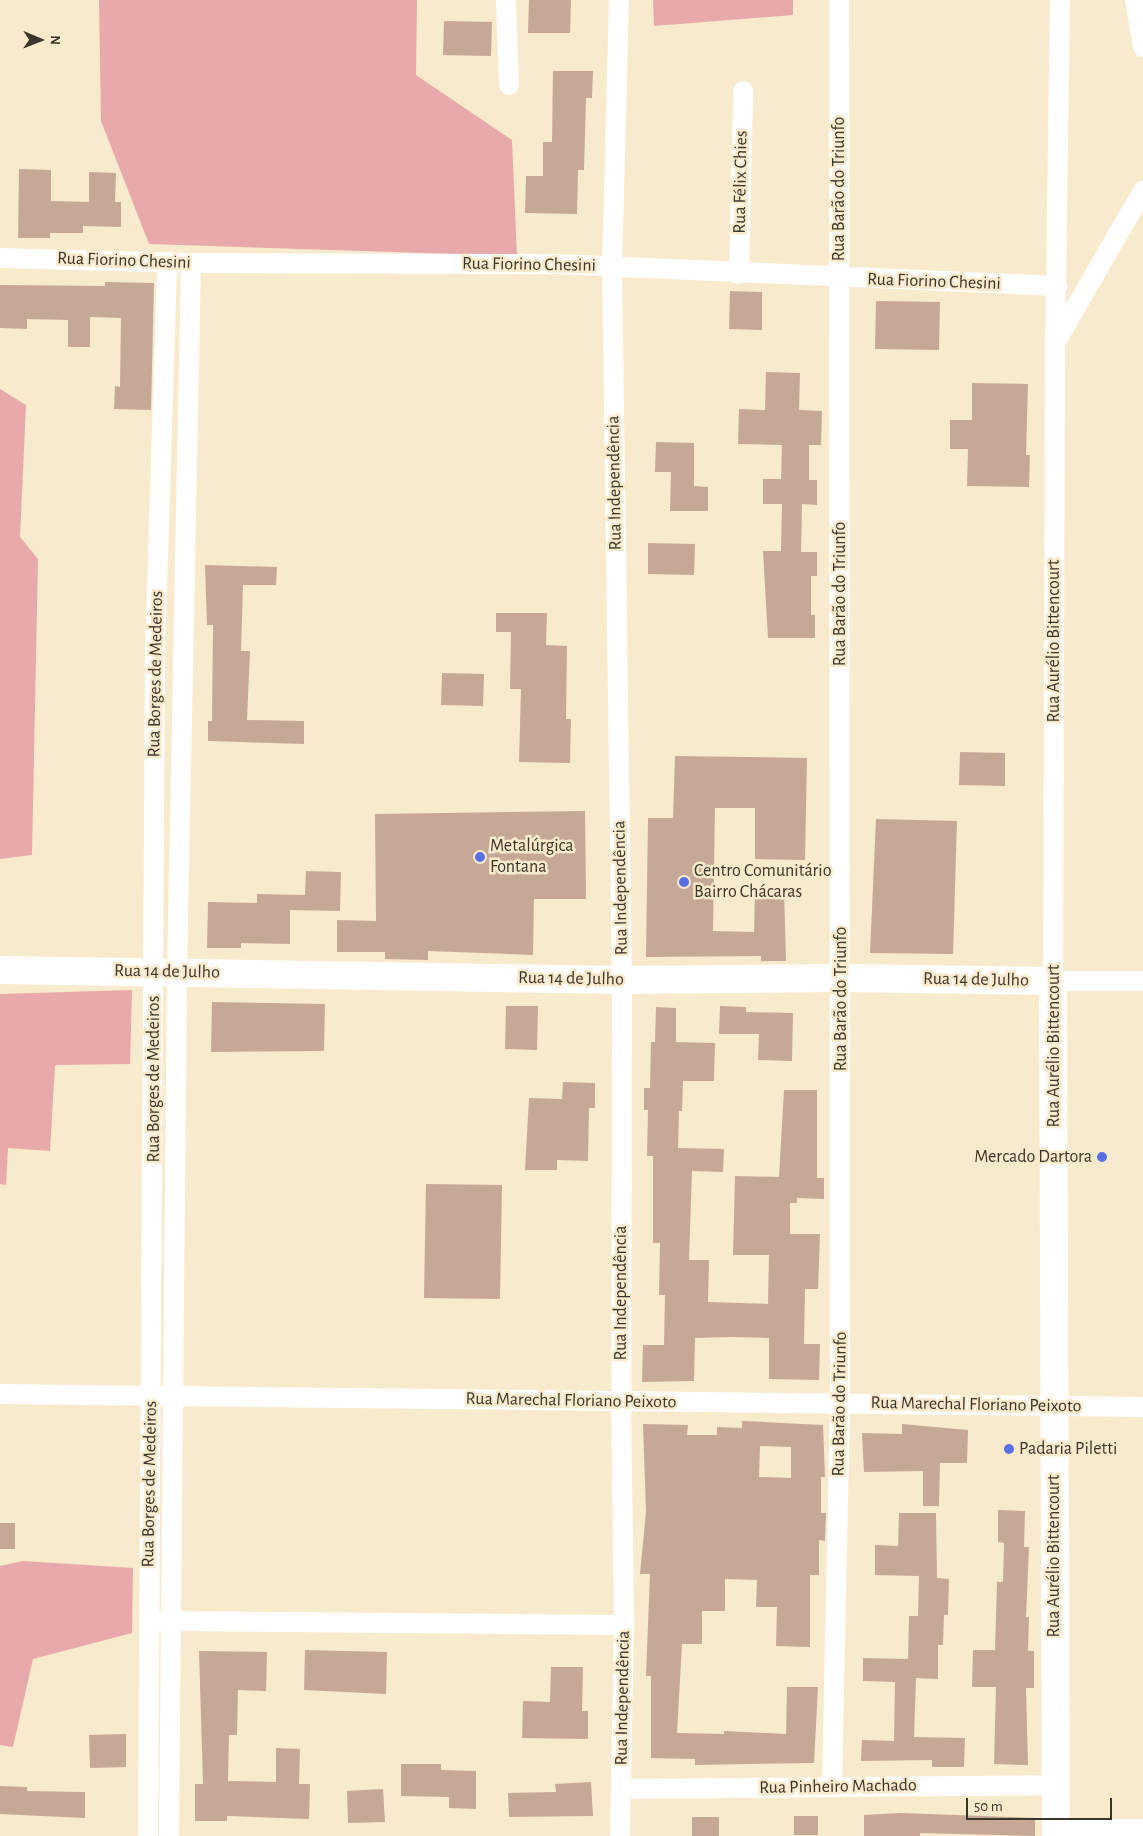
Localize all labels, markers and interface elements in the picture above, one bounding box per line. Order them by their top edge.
north arrow [15,15,65,65]
text: N [48,35,62,45]
street label: Rua Barão do Triunfo [828,117,850,261]
street label: Rua Félix Chies [729,130,753,234]
street label: Rua Fiorino Chesini [57,248,191,274]
street label: Rua Fiorino Chesini [462,253,596,277]
street label: Rua Fiorino Chesini [867,269,1001,295]
street label: Rua Independência [603,415,627,551]
street label: Rua Barão do Triunfo [829,522,851,666]
street label: Rua Aurélio Bittencourt [1043,559,1065,723]
street label: Rua Borges de Medeiros [144,590,168,758]
street label: Rua Independência [609,820,633,956]
place label: Metalúrgica Fontana [490,836,574,879]
marker: Metalúrgica Fontana [474,851,486,863]
place label: Centro Comunitário Bairro Chácaras [694,861,832,904]
marker: Centro Comunitário Bairro Chácaras [678,876,690,888]
street label: Rua Barão do Triunfo [830,927,852,1071]
street label: Rua 14 de Julho [114,960,220,984]
street label: Rua Aurélio Bittencourt [1043,964,1065,1128]
street label: Rua 14 de Julho [518,967,624,991]
street label: Rua 14 de Julho [923,968,1029,992]
street label: Rua Borges de Medeiros [143,996,165,1162]
place label: Mercado Dartora [974,1146,1092,1168]
marker: Mercado Dartora [1096,1151,1108,1163]
street label: Rua Independência [610,1226,632,1360]
street label: Rua Barão do Triunfo [828,1331,852,1477]
street label: Rua Marechal Floriano Peixoto [466,1388,676,1414]
street label: Rua Marechal Floriano Peixoto [871,1392,1081,1418]
street label: Rua Borges de Medeiros [138,1400,162,1568]
place label: Padaria Piletti [1019,1438,1117,1460]
marker: Padaria Piletti [1003,1443,1015,1455]
street label: Rua Aurélio Bittencourt [1043,1474,1065,1638]
street label: Rua Independência [611,1630,635,1766]
street label: Rua Pinheiro Machado [759,1775,917,1799]
scale bar [968,1788,1114,1820]
text: 50 m [974,1799,1003,1814]

